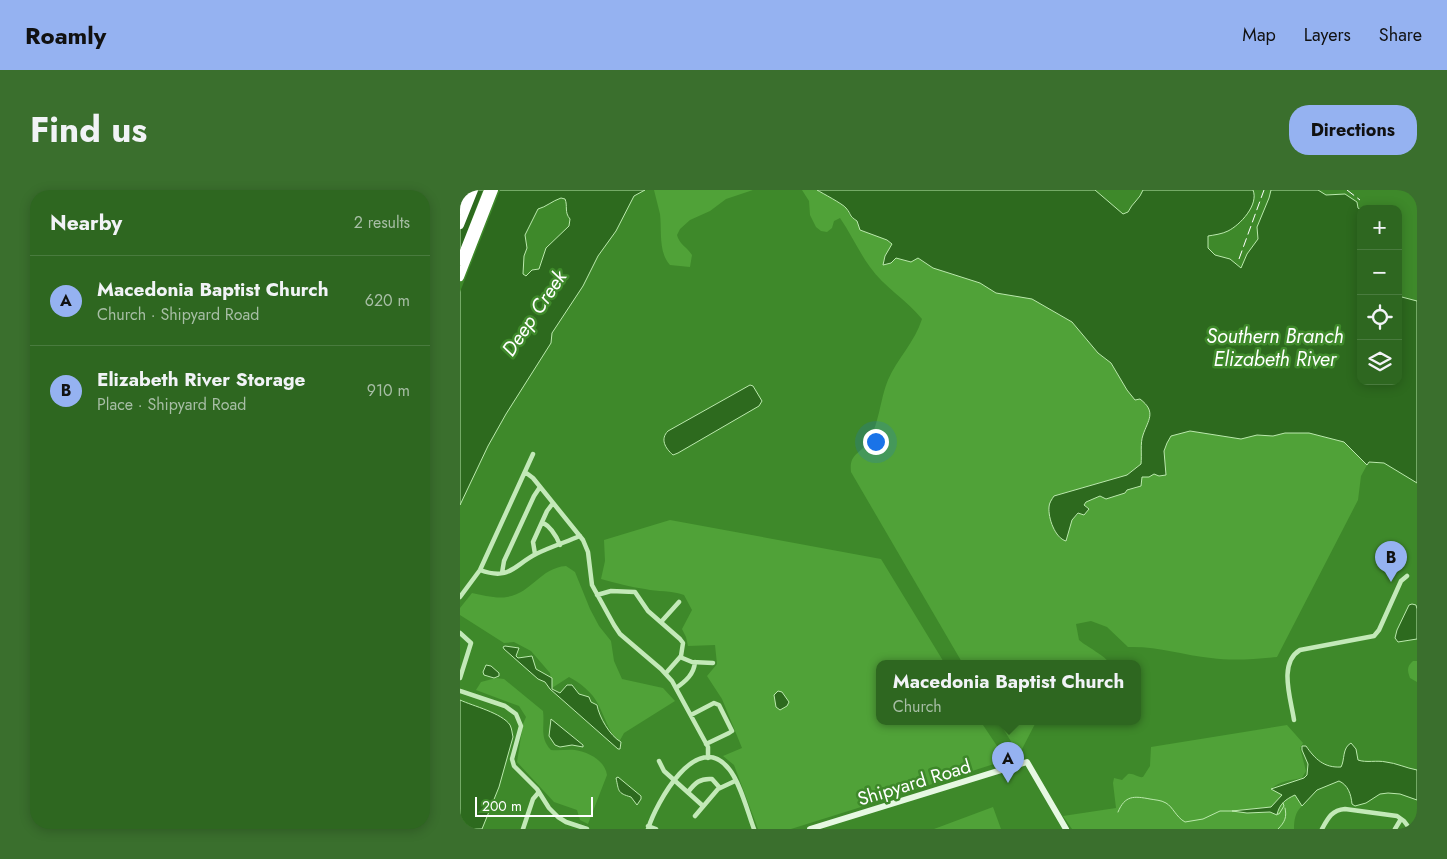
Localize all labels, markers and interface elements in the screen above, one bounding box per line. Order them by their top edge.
text: Roamly [25,18,106,53]
text: Map [1242,22,1276,48]
text: Layers [1304,22,1351,48]
text: Share [1379,22,1422,48]
text: Find us [30,105,147,155]
button: Directions [1289,105,1417,155]
map controls [1357,205,1402,385]
button: + [1357,205,1402,250]
text: Nearby [50,208,122,238]
text: 2 results [354,211,410,234]
button: − [1357,250,1402,295]
water label: Deep Creek [495,263,575,362]
text: Macedonia Baptist Church [97,276,329,303]
text: A [60,289,72,312]
text: 620 m [365,289,410,312]
button: locate [1357,295,1402,340]
text: Church · Shipyard Road [97,303,259,326]
water label: Southern Branch Elizabeth River [1206,322,1344,374]
button: layers [1357,340,1402,385]
text: Elizabeth River Storage [97,366,305,393]
text: B [61,379,71,402]
text: 910 m [367,379,410,402]
text: Place · Shipyard Road [97,393,246,416]
your location [863,429,889,455]
pin: B [1375,541,1407,582]
popup [876,660,1141,725]
text: Macedonia Baptist Church [893,668,1124,695]
text: Church [893,695,942,718]
pin: A [992,742,1024,783]
street label: Shipyard Road [854,752,974,813]
scale bar [475,794,592,817]
text: 200 m [482,796,522,816]

